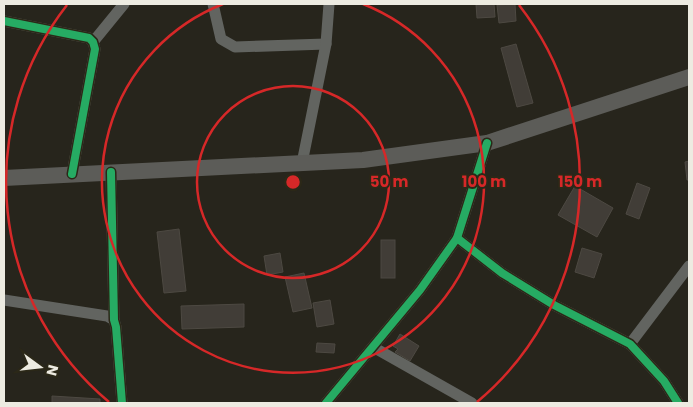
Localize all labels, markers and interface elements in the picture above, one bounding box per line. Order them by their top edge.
text: 50 m [370,171,408,192]
text: 100 m [462,171,506,192]
text: 150 m [558,171,602,192]
centre of rings [284,173,302,191]
north arrow [15,342,65,392]
text: N [42,363,64,378]

